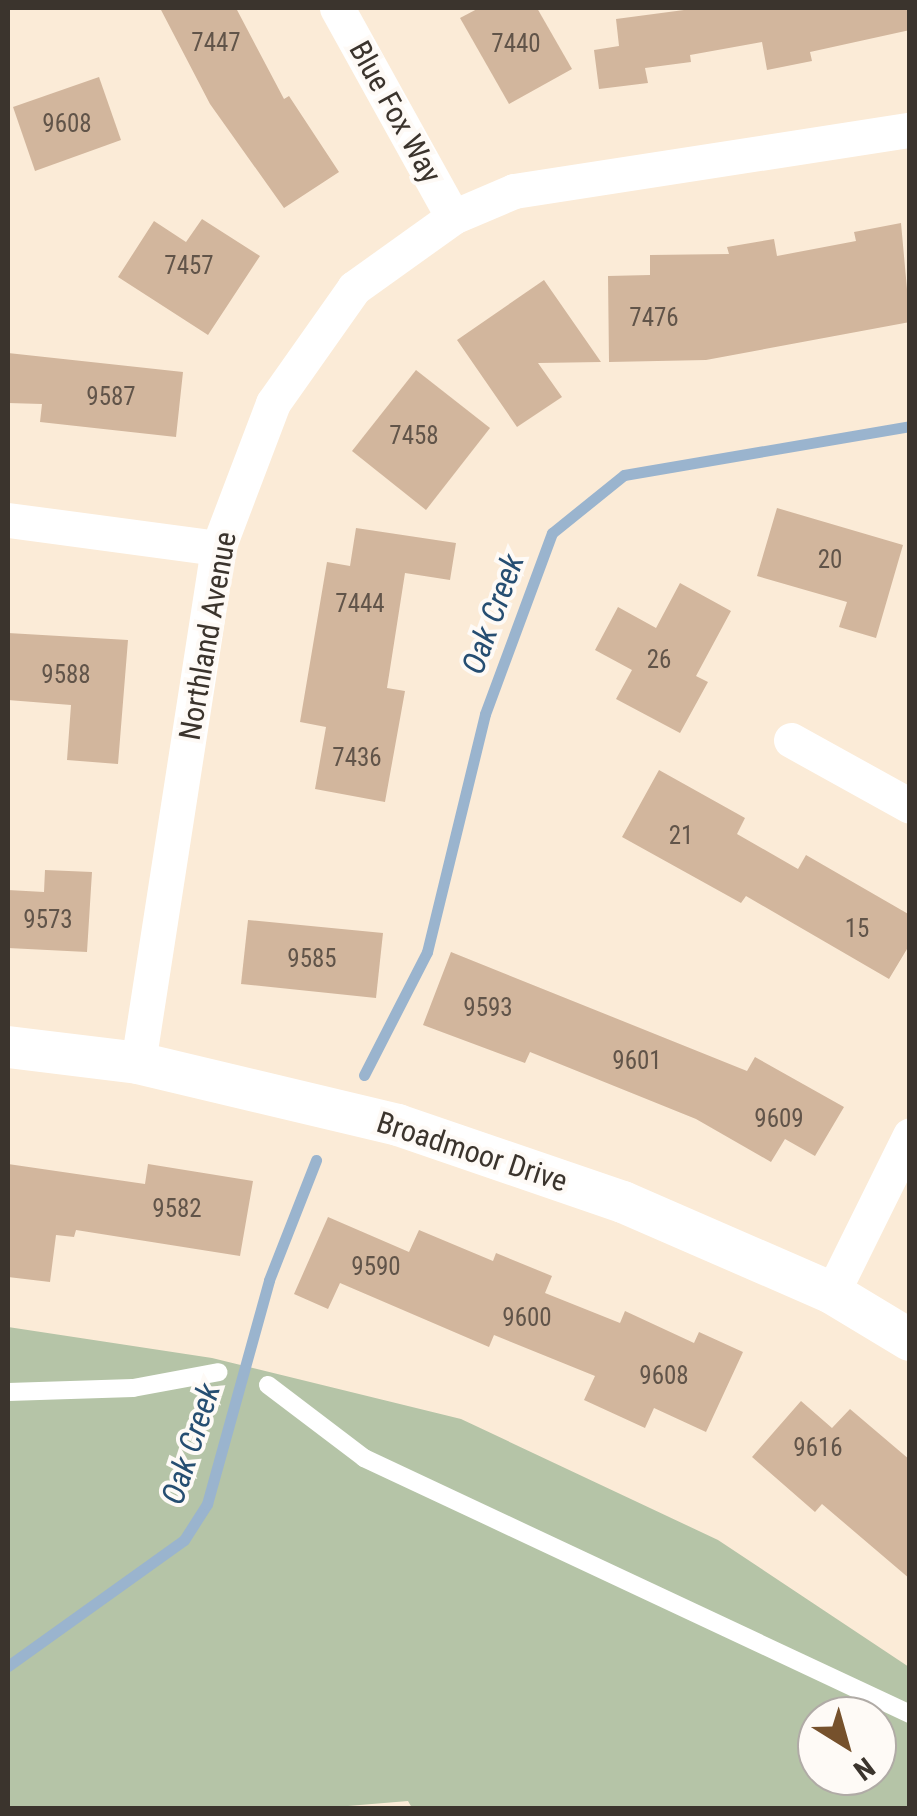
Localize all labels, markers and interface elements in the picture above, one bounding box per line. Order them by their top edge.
house number: 7447 [191,28,241,58]
house number: 7440 [491,29,541,59]
street label: Blue Fox Way [341,35,449,189]
house number: 9608 [42,109,92,139]
house number: 7457 [164,251,214,281]
house number: 7476 [629,303,679,333]
house number: 9587 [86,382,136,412]
house number: 7458 [389,421,439,451]
street label: Northland Avenue [172,529,244,743]
house number: 20 [818,545,842,575]
water label: Oak Creek [454,549,532,679]
house number: 7444 [335,589,385,619]
house number: 26 [647,645,671,675]
house number: 9588 [41,660,91,690]
house number: 7436 [332,743,382,773]
house number: 21 [669,821,693,851]
house number: 9573 [23,905,73,935]
house number: 15 [845,914,869,944]
house number: 9585 [287,944,337,974]
house number: 9593 [463,993,513,1023]
house number: 9601 [612,1046,662,1076]
street label: Broadmoor Drive [372,1104,572,1200]
house number: 9609 [754,1104,804,1134]
house number: 9582 [152,1194,202,1224]
house number: 9590 [351,1252,401,1282]
house number: 9600 [502,1303,552,1333]
house number: 9608 [639,1361,689,1391]
water label: Oak Creek [153,1379,229,1509]
house number: 9616 [793,1433,843,1463]
north arrow [797,1696,897,1796]
text: N [847,1750,881,1787]

